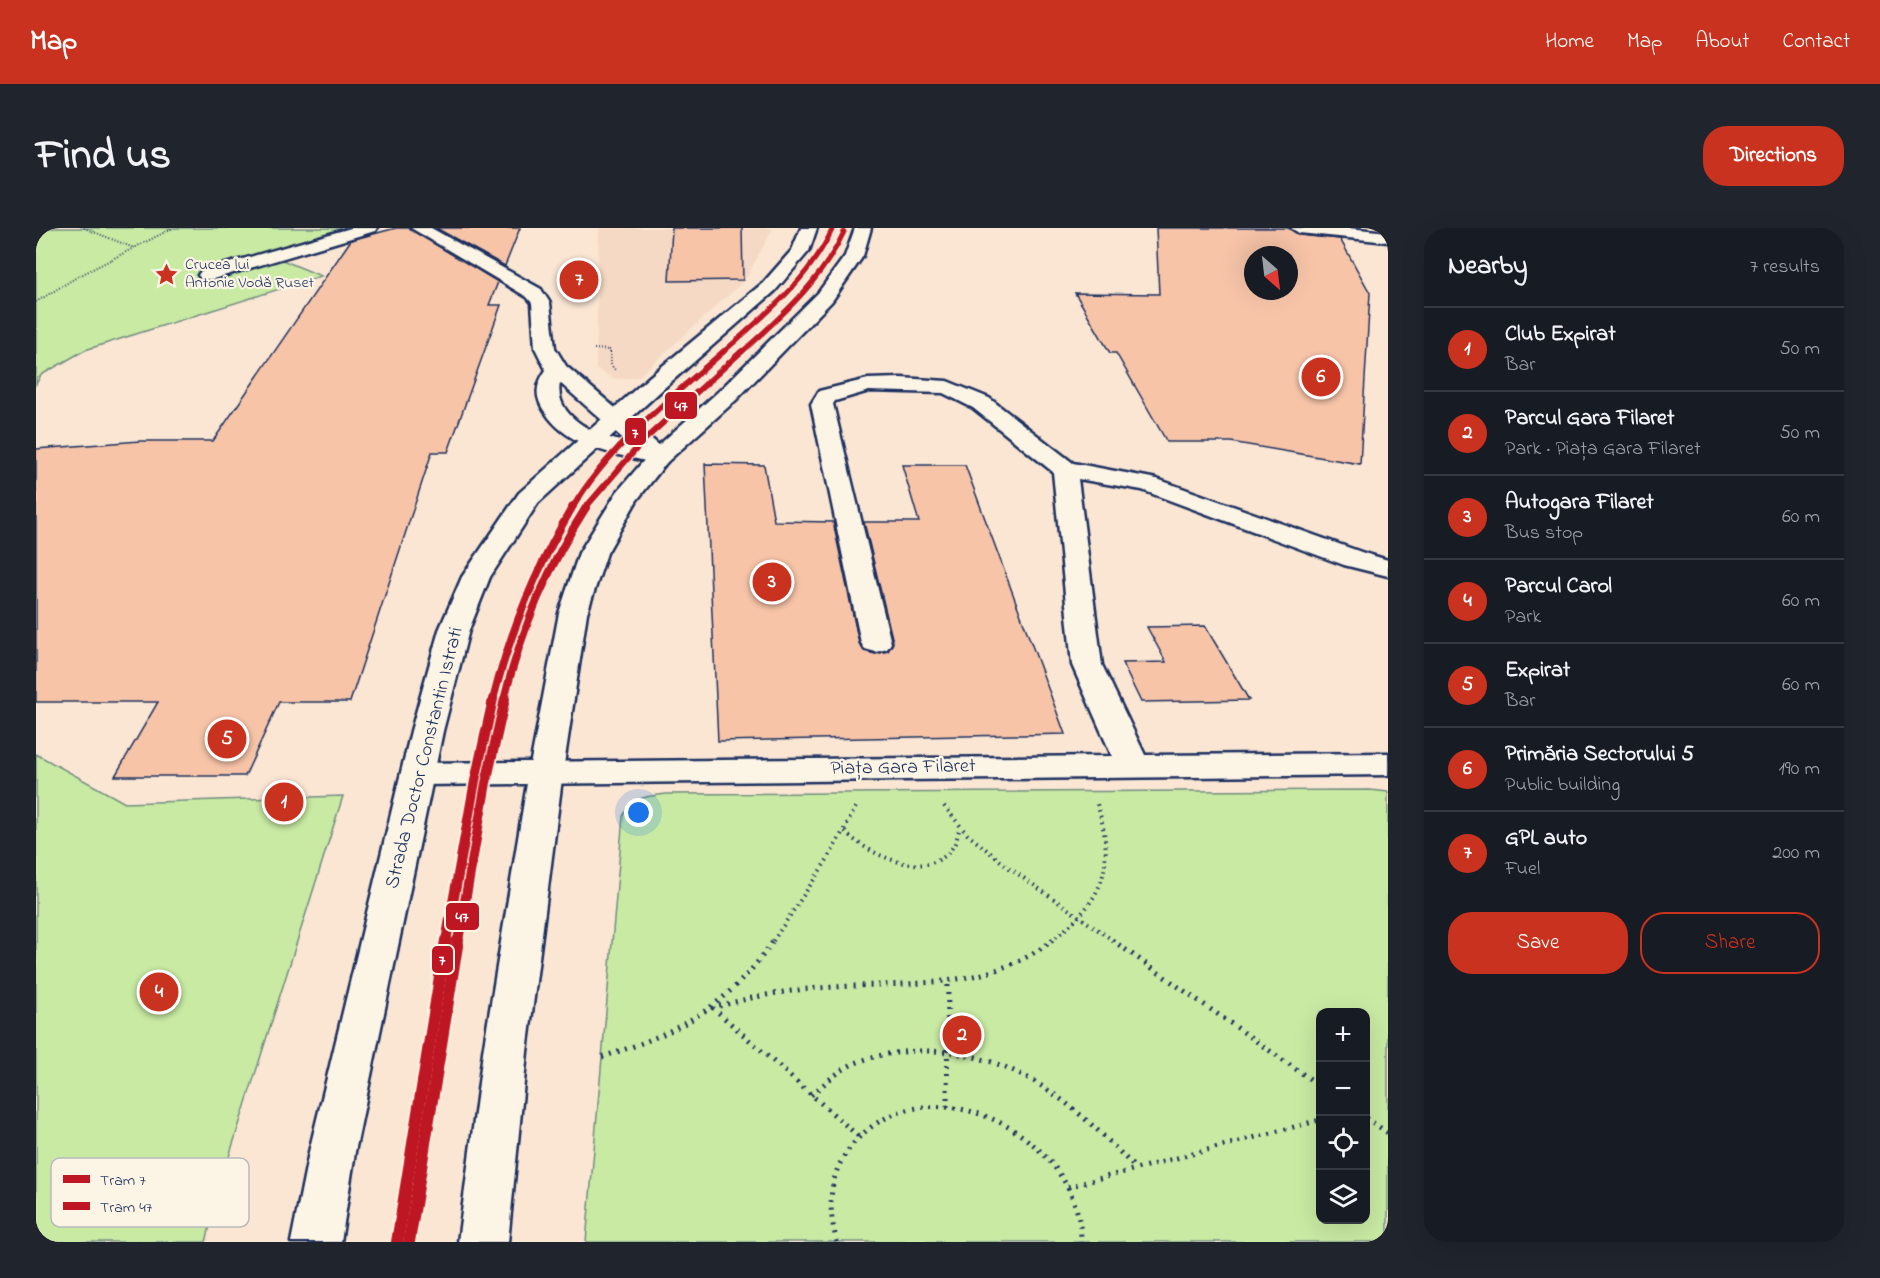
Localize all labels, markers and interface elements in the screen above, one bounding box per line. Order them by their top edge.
text: Map [30,22,77,63]
text: Home [1545,27,1594,57]
text: Map [1627,27,1662,57]
text: About [1695,27,1749,57]
text: Contact [1782,27,1850,57]
text: Find us [36,126,171,187]
button: Directions [1703,126,1844,186]
north arrow [1244,246,1298,300]
text: Nearby [1448,248,1527,286]
place label: Crucea lui Antonie Vodă Ruset [185,253,315,295]
text: 7 results [1750,253,1820,282]
pin: 7 [560,257,598,302]
place icon: Crucea lui Antonie Vodă Ruset [154,261,180,287]
text: Club Expirat [1505,319,1616,351]
text: 1 [1464,335,1471,364]
text: 50 m [1779,335,1820,364]
text: Bar [1505,351,1535,380]
pin: 6 [1302,354,1340,400]
line badge: 47 [664,391,698,420]
text: 47 [673,395,688,419]
text: Parcul Gara Filaret [1505,403,1674,435]
line badge: 7 [624,417,647,446]
text: 2 [1463,419,1472,448]
text: 50 m [1779,419,1820,448]
text: 7 [632,422,639,446]
text: Park · Piața Gara Filaret [1505,435,1701,464]
text: Autogara Filaret [1505,487,1654,519]
text: 3 [1463,503,1472,532]
text: 60 m [1782,503,1820,532]
text: Bus stop [1505,519,1583,548]
pin: 3 [752,560,792,604]
text: Parcul Carol [1505,571,1612,603]
text: 4 [1463,587,1472,616]
text: 60 m [1782,587,1820,616]
text: Park [1505,603,1541,632]
street label: Strada Doctor Constantin Istrati [378,624,472,892]
text: Expirat [1505,655,1570,687]
text: 5 [1462,671,1473,700]
text: 60 m [1782,671,1820,700]
text: Bar [1505,687,1535,716]
pin: 5 [208,716,246,762]
text: Primăria Sectorului 5 [1505,739,1694,771]
street label: Piața Gara Filaret [830,752,976,784]
text: 6 [1463,755,1472,784]
text: 190 m [1778,755,1820,784]
text: Public building [1505,771,1620,800]
pin: 1 [264,780,304,824]
your location [624,798,653,827]
text: GPL auto [1505,823,1587,855]
text: 7 [1463,839,1472,868]
text: 200 m [1772,839,1820,868]
text: Fuel [1505,855,1540,884]
line badge: 47 [445,902,480,931]
text: 47 [454,906,469,930]
button: Save [1448,912,1628,974]
button: Share [1640,912,1820,974]
line badge: 7 [431,945,454,974]
text: 7 [439,949,446,973]
pin: 4 [140,970,178,1014]
map controls [1316,1008,1370,1224]
button: + [1316,1008,1370,1062]
pin: 2 [942,1012,982,1058]
button: − [1316,1062,1370,1116]
button: locate [1316,1116,1370,1170]
legend [51,1158,249,1227]
text: Tram 7 [100,1169,146,1193]
button: layers [1316,1170,1370,1224]
text: Tram 47 [100,1196,153,1220]

